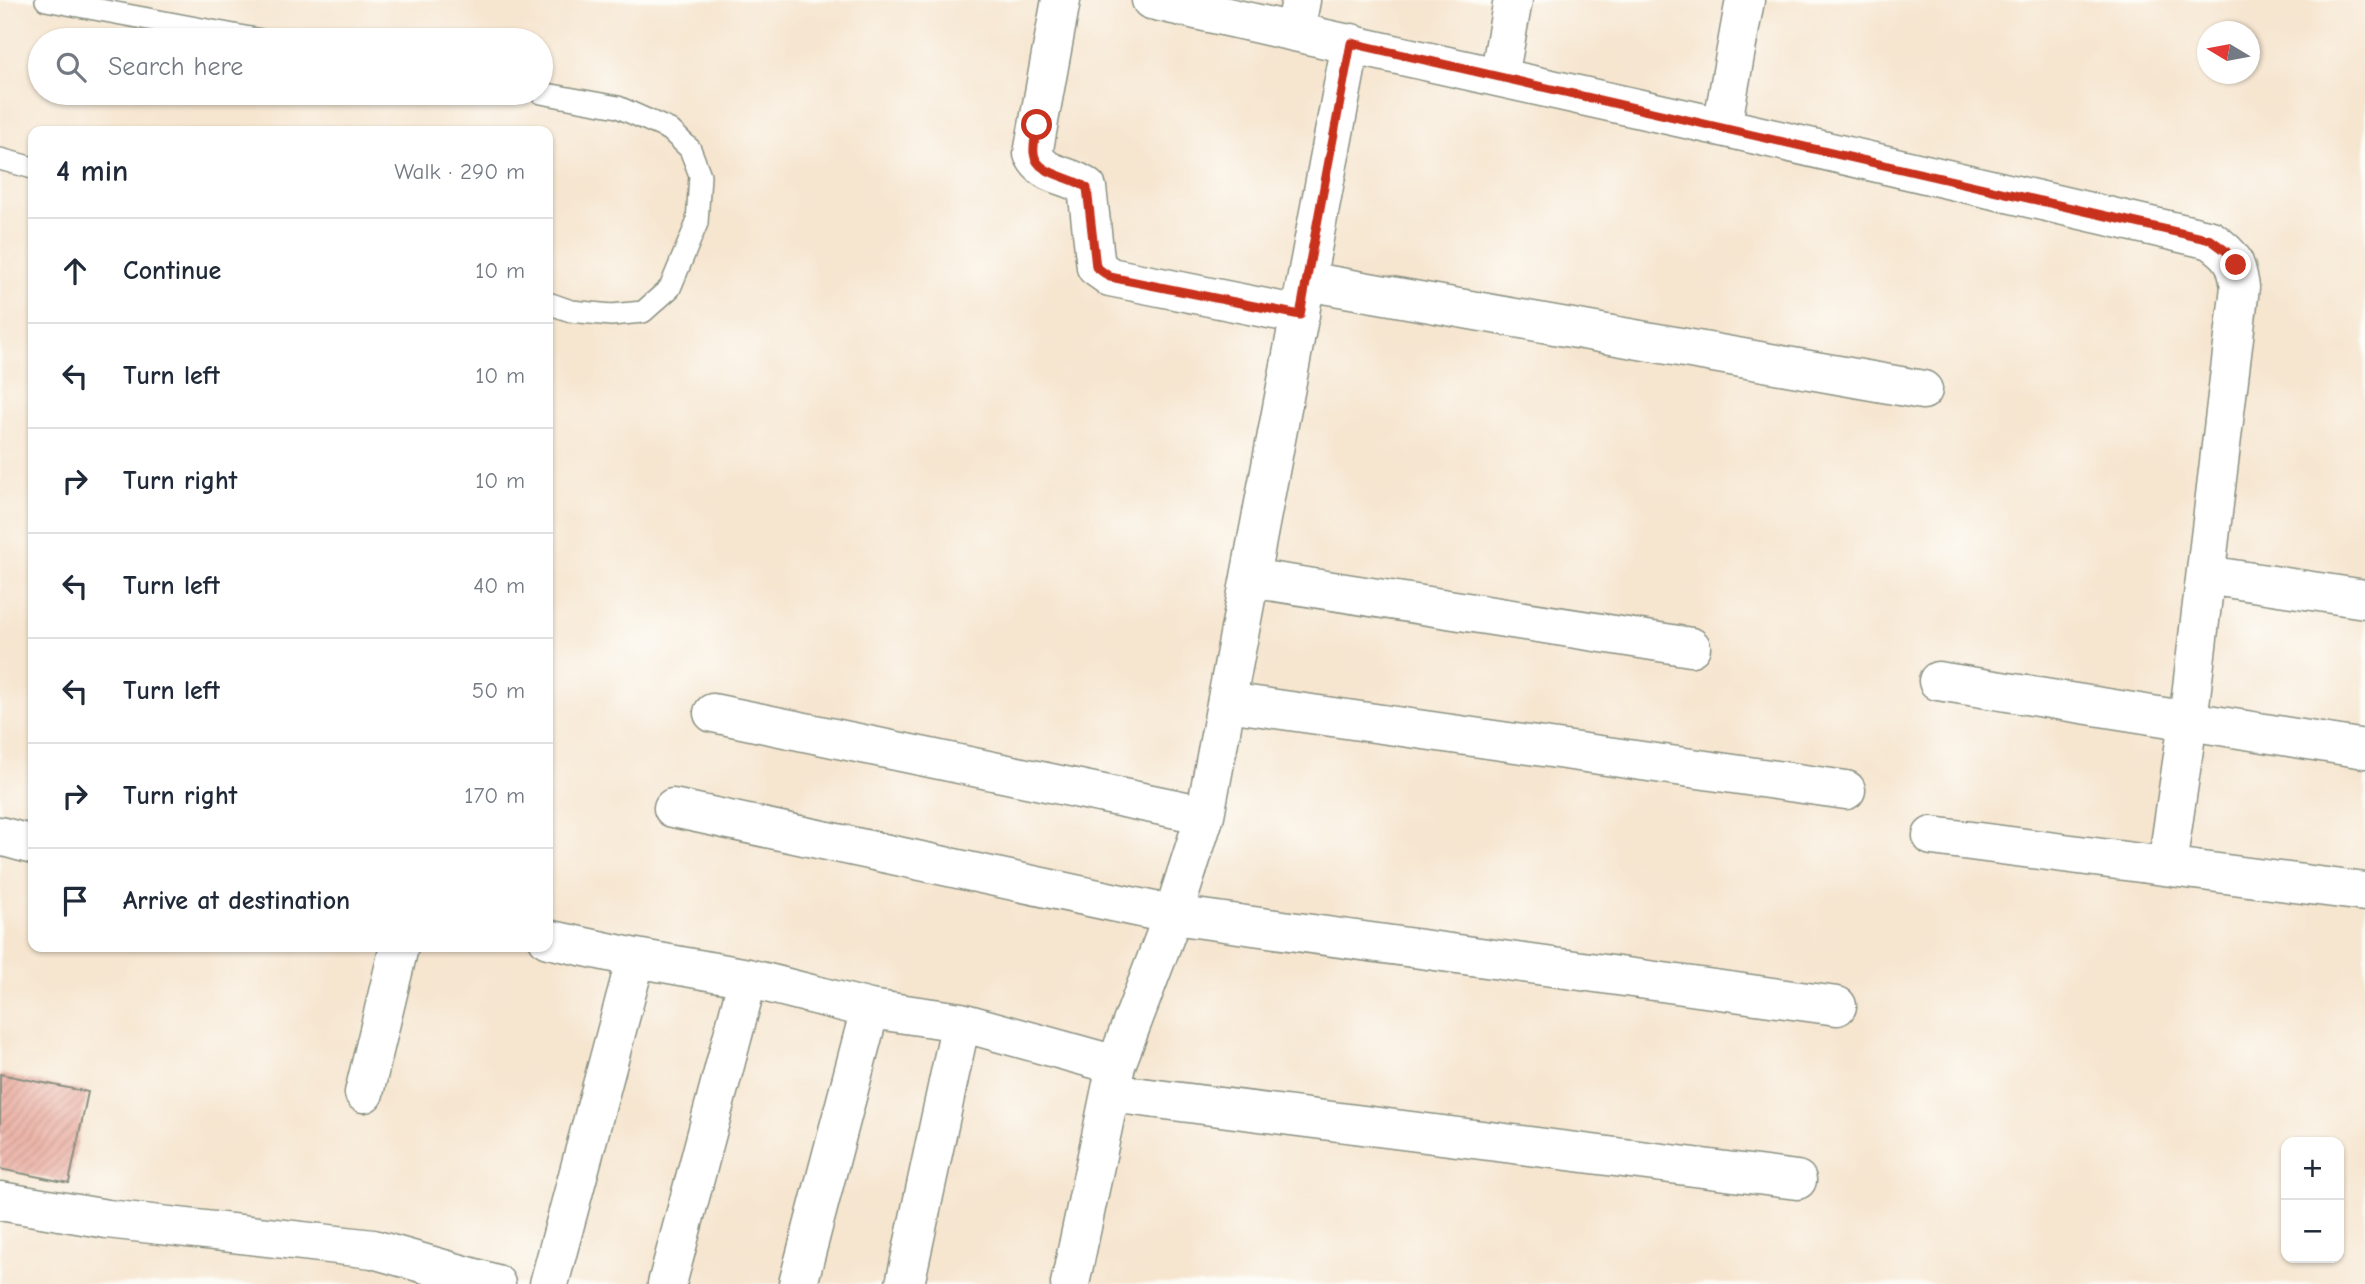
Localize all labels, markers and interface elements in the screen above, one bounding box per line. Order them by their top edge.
north arrow [2197,21,2260,84]
search box [28,28,553,105]
icon: search [52,48,90,86]
text: Search here [108,52,243,82]
route start [1021,109,1052,140]
text: 4 min [56,154,128,189]
text: Walk · 290 m [394,158,525,185]
route end [2220,249,2251,280]
icon: ahead [56,252,94,290]
text: Continue [123,256,221,286]
text: 10 m [475,257,525,284]
icon: left [56,357,94,395]
text: Turn left [123,361,220,391]
text: 10 m [475,362,525,389]
icon: right [56,462,94,500]
text: Turn right [123,466,237,496]
text: 10 m [475,467,525,494]
icon: left [56,567,94,605]
text: Turn left [123,571,220,601]
text: 40 m [473,572,525,599]
icon: left [56,672,94,710]
text: Turn left [123,676,220,706]
text: 50 m [472,677,525,704]
icon: right [56,777,94,815]
text: Turn right [123,781,237,811]
text: 170 m [464,782,525,809]
icon: arrive [56,882,94,920]
text: Arrive at destination [123,886,350,916]
map controls [2281,1137,2344,1263]
button: + [2281,1137,2344,1200]
button: − [2281,1200,2344,1263]

